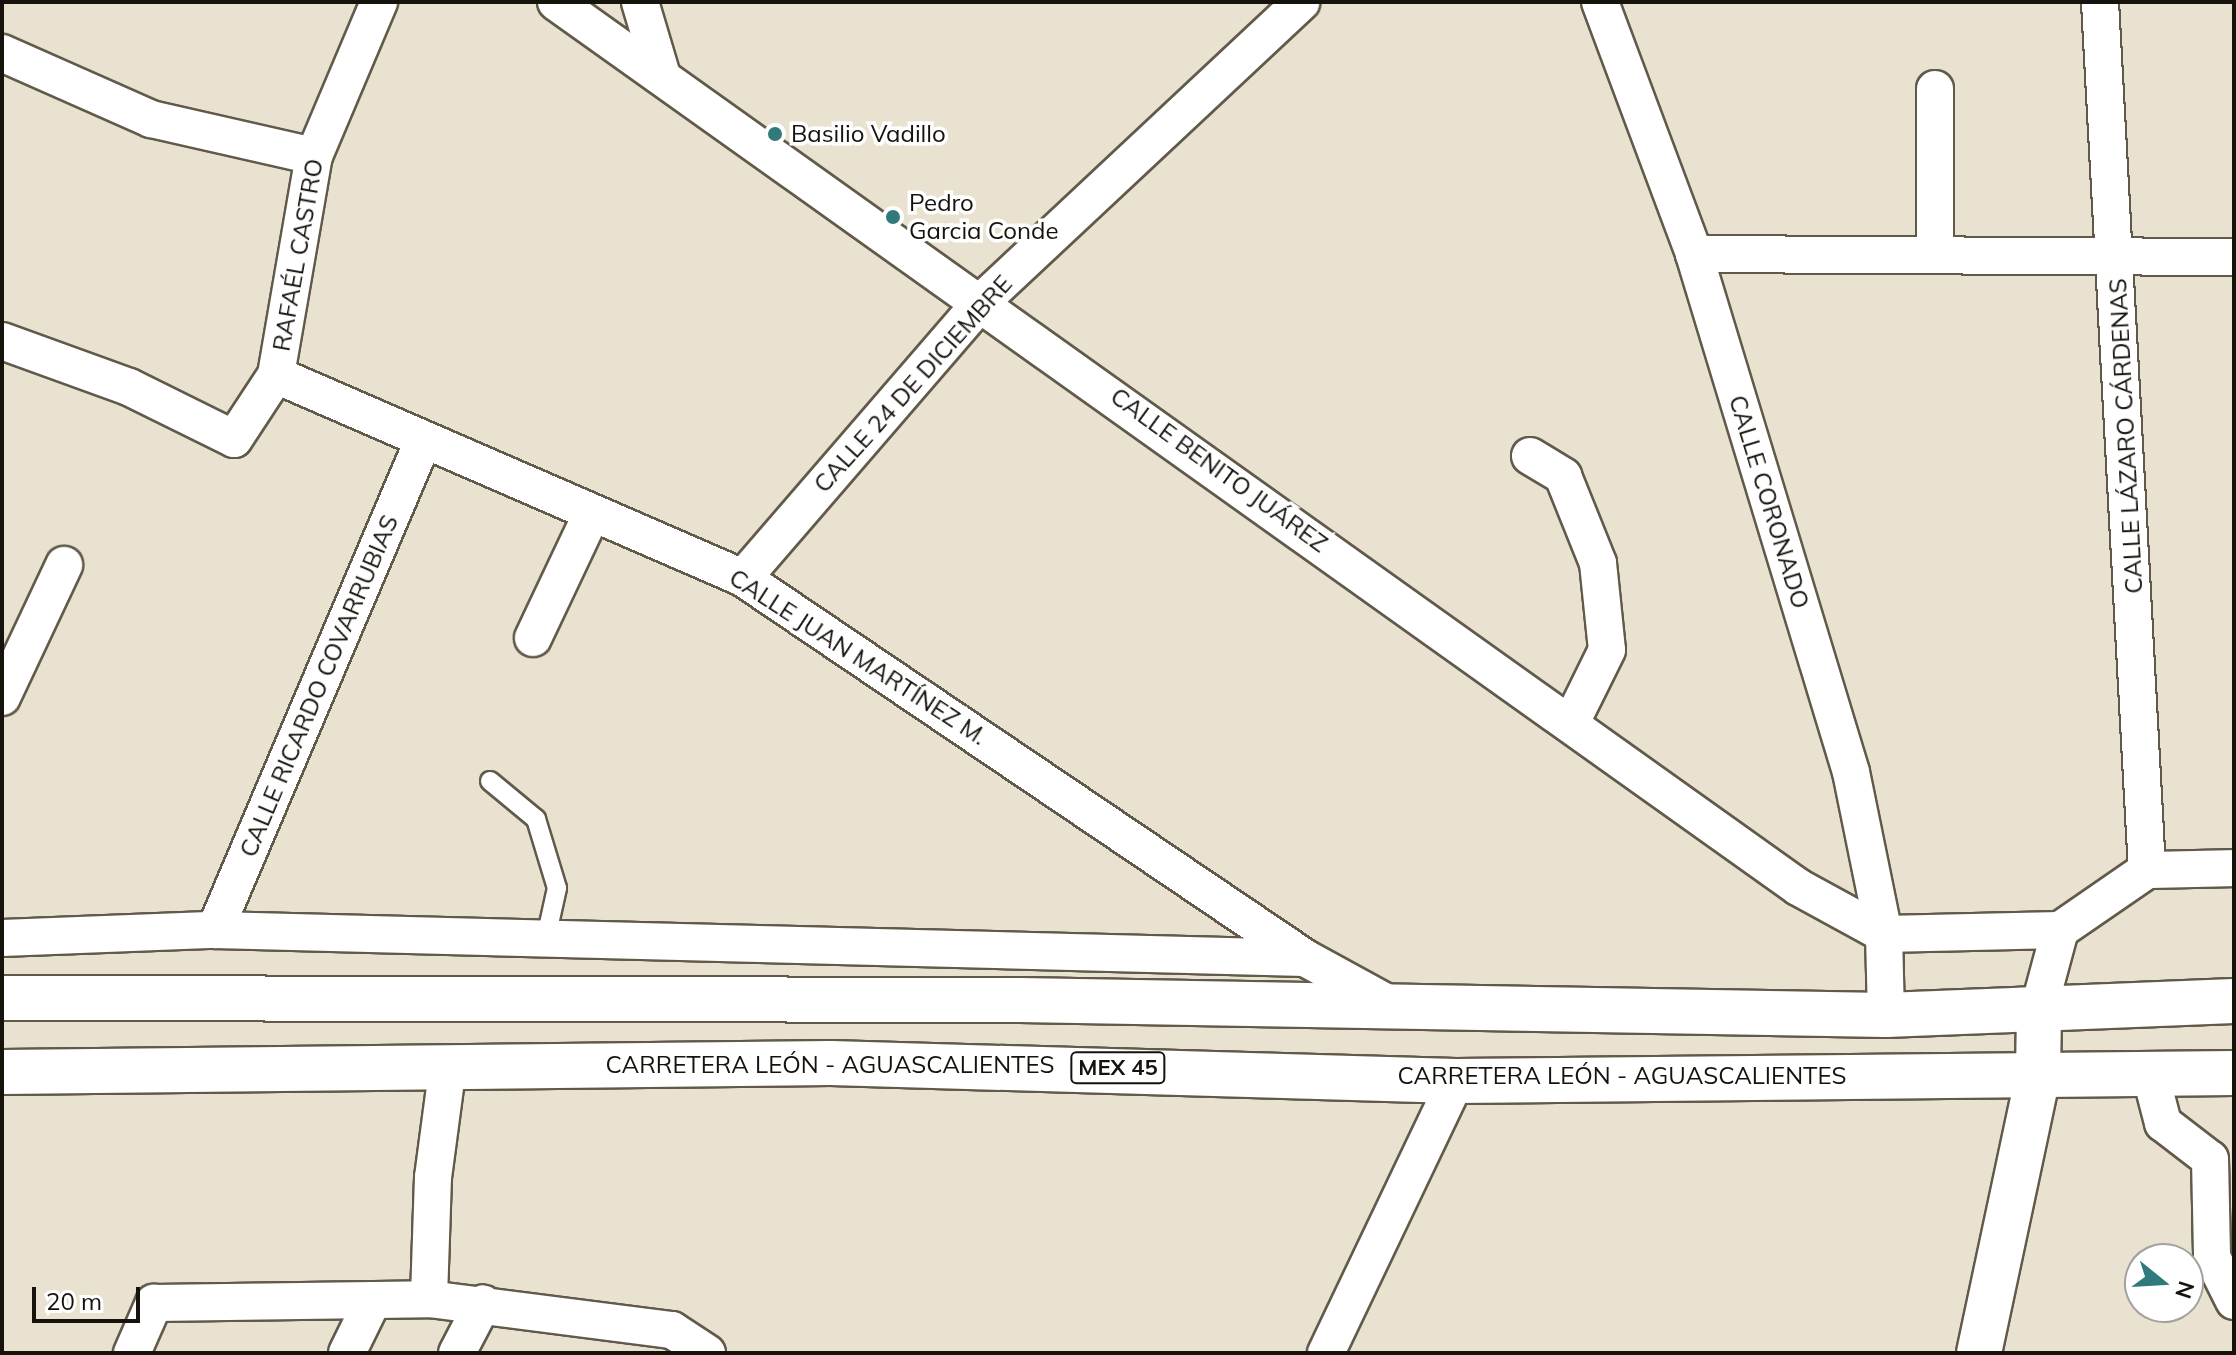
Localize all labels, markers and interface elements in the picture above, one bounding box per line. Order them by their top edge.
place label: Basilio Vadillo [791,120,946,148]
marker: Basilio Vadillo [766,125,784,143]
street label: RAFAÉL CASTRO [267,157,329,353]
place label: Pedro Garcia Conde [909,189,1059,245]
marker: Pedro Garcia Conde [884,208,902,226]
street label: CALLE 24 DE DICIEMBRE [808,270,1018,498]
street label: CALLE LÁZARO CÁRDENAS [2103,278,2149,594]
street label: CALLE BENITO JUÁREZ [1105,382,1333,558]
street label: CALLE CORONADO [1723,392,1815,612]
street label: CALLE RICARDO COVARRUBIAS [234,511,404,861]
street label: CALLE JUAN MARTÍNEZ M. [724,563,992,751]
road number: MEX 45 [1070,1050,1166,1086]
street label: CARRETERA LEÓN - AGUASCALIENTES [606,1051,1054,1079]
street label: CARRETERA LEÓN - AGUASCALIENTES [1398,1062,1846,1090]
north arrow [2124,1243,2204,1323]
scale bar [36,1271,144,1321]
text: N [2169,1278,2201,1302]
text: 20 m [46,1286,102,1316]

